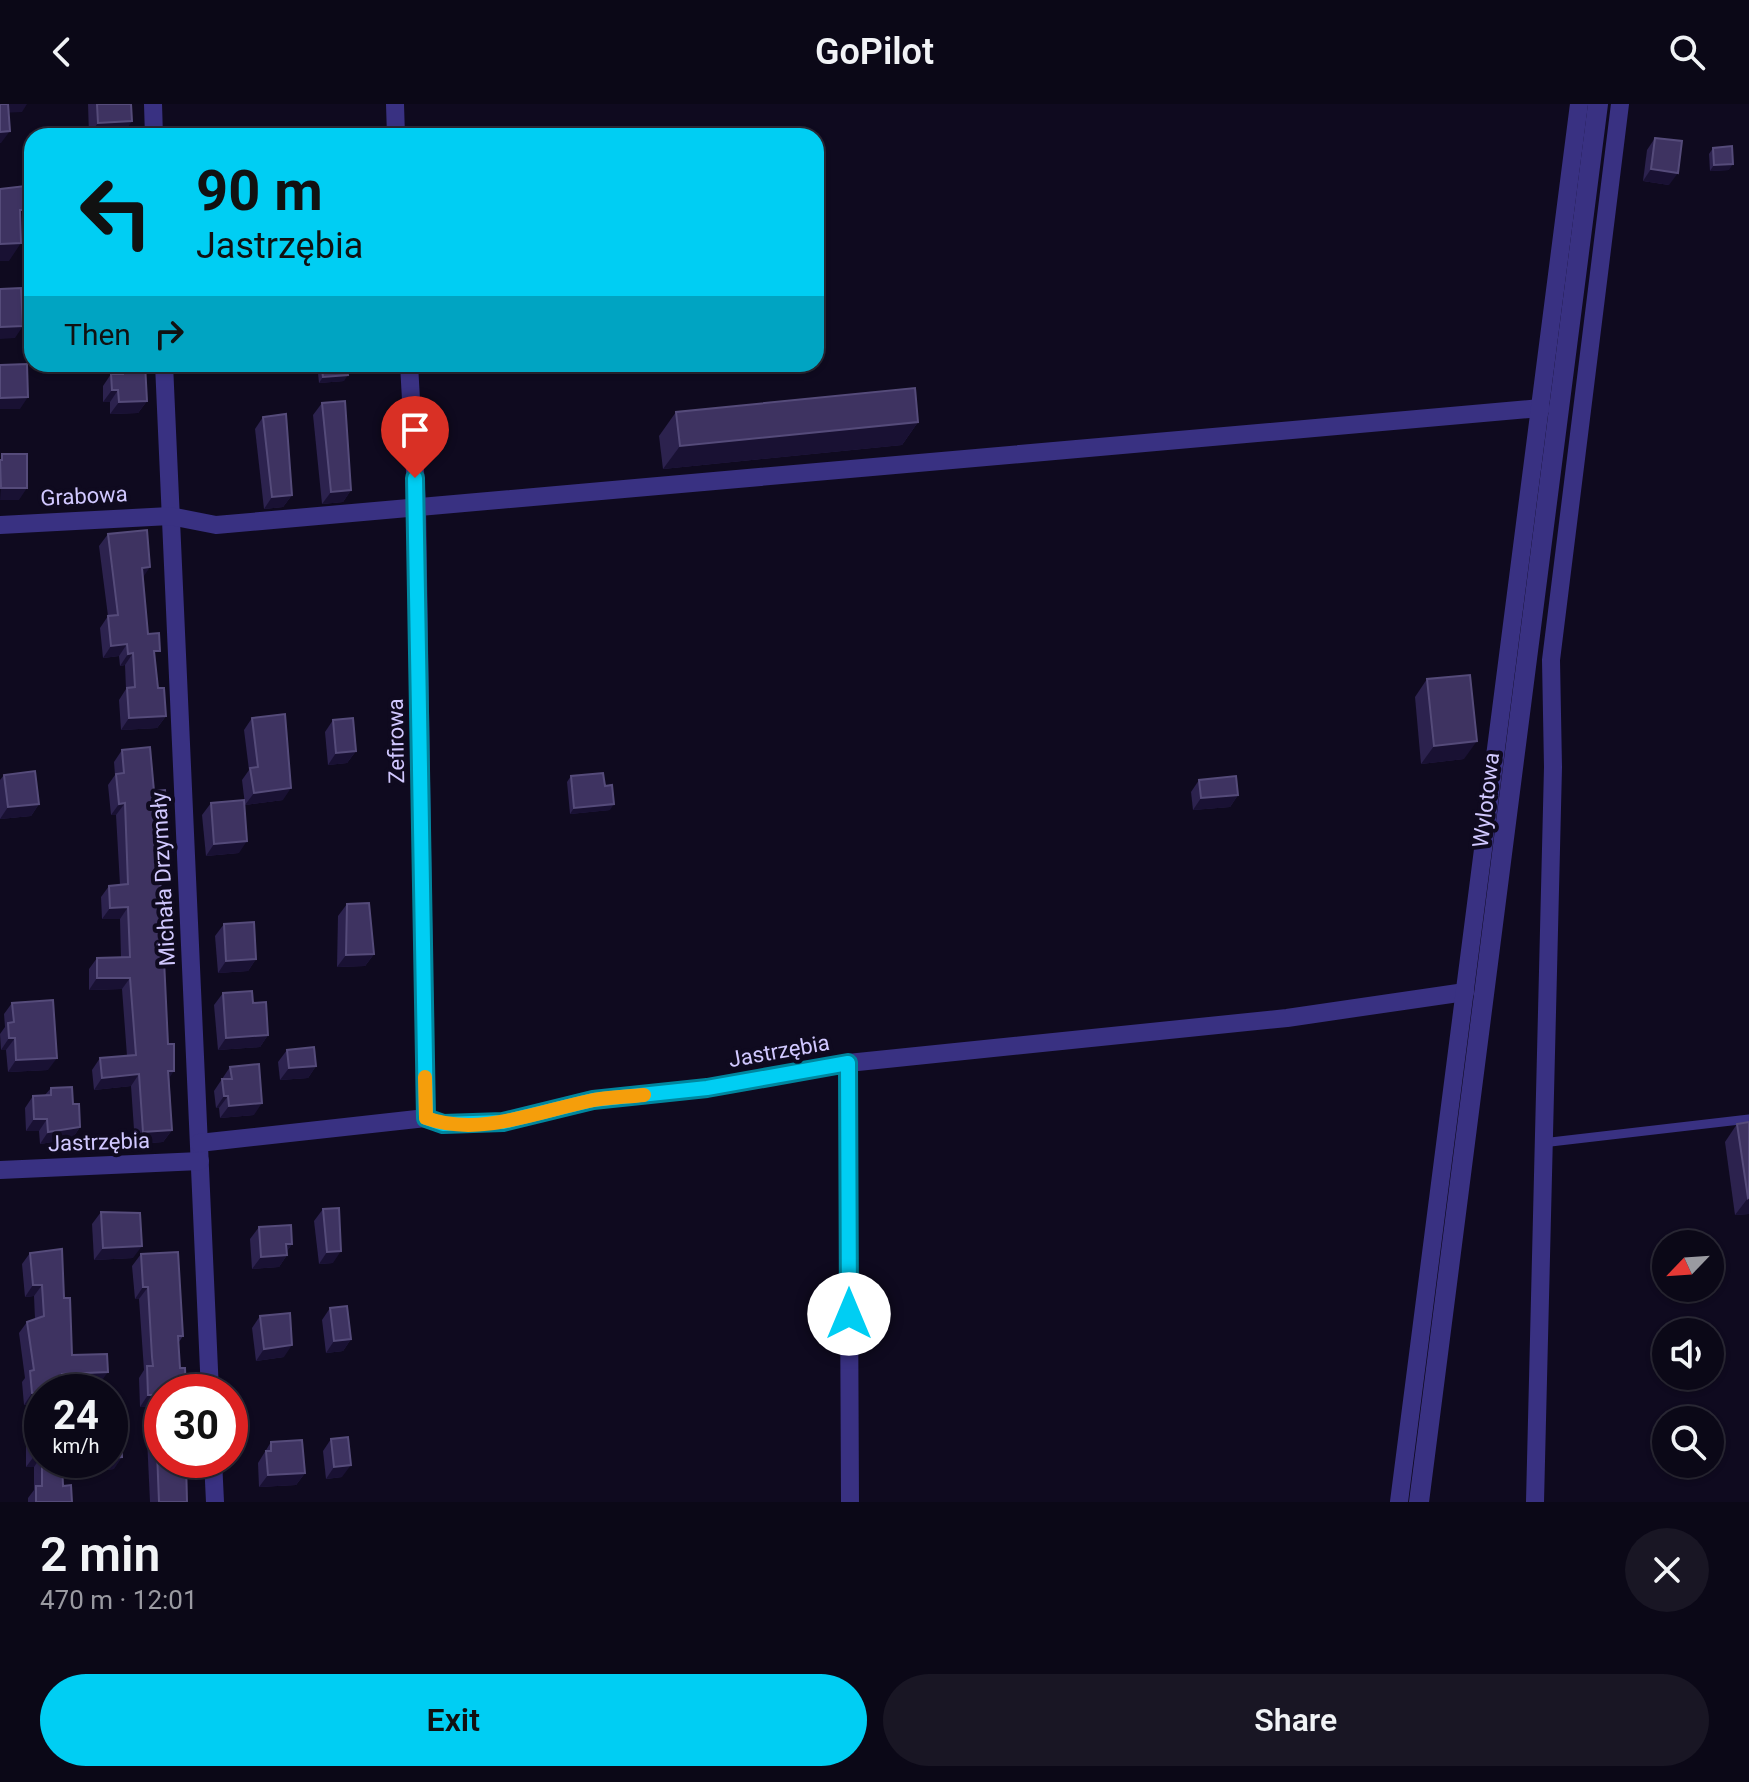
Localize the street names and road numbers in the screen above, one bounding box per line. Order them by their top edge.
street label: Grabowa [40,481,128,511]
street label: Zefirowa [383,698,409,784]
street label: Wylotowa [1468,751,1504,849]
street label: Michała Drzymały [146,791,180,967]
street label: Jastrzębia [727,1030,831,1072]
street label: Jastrzębia [47,1128,151,1156]

